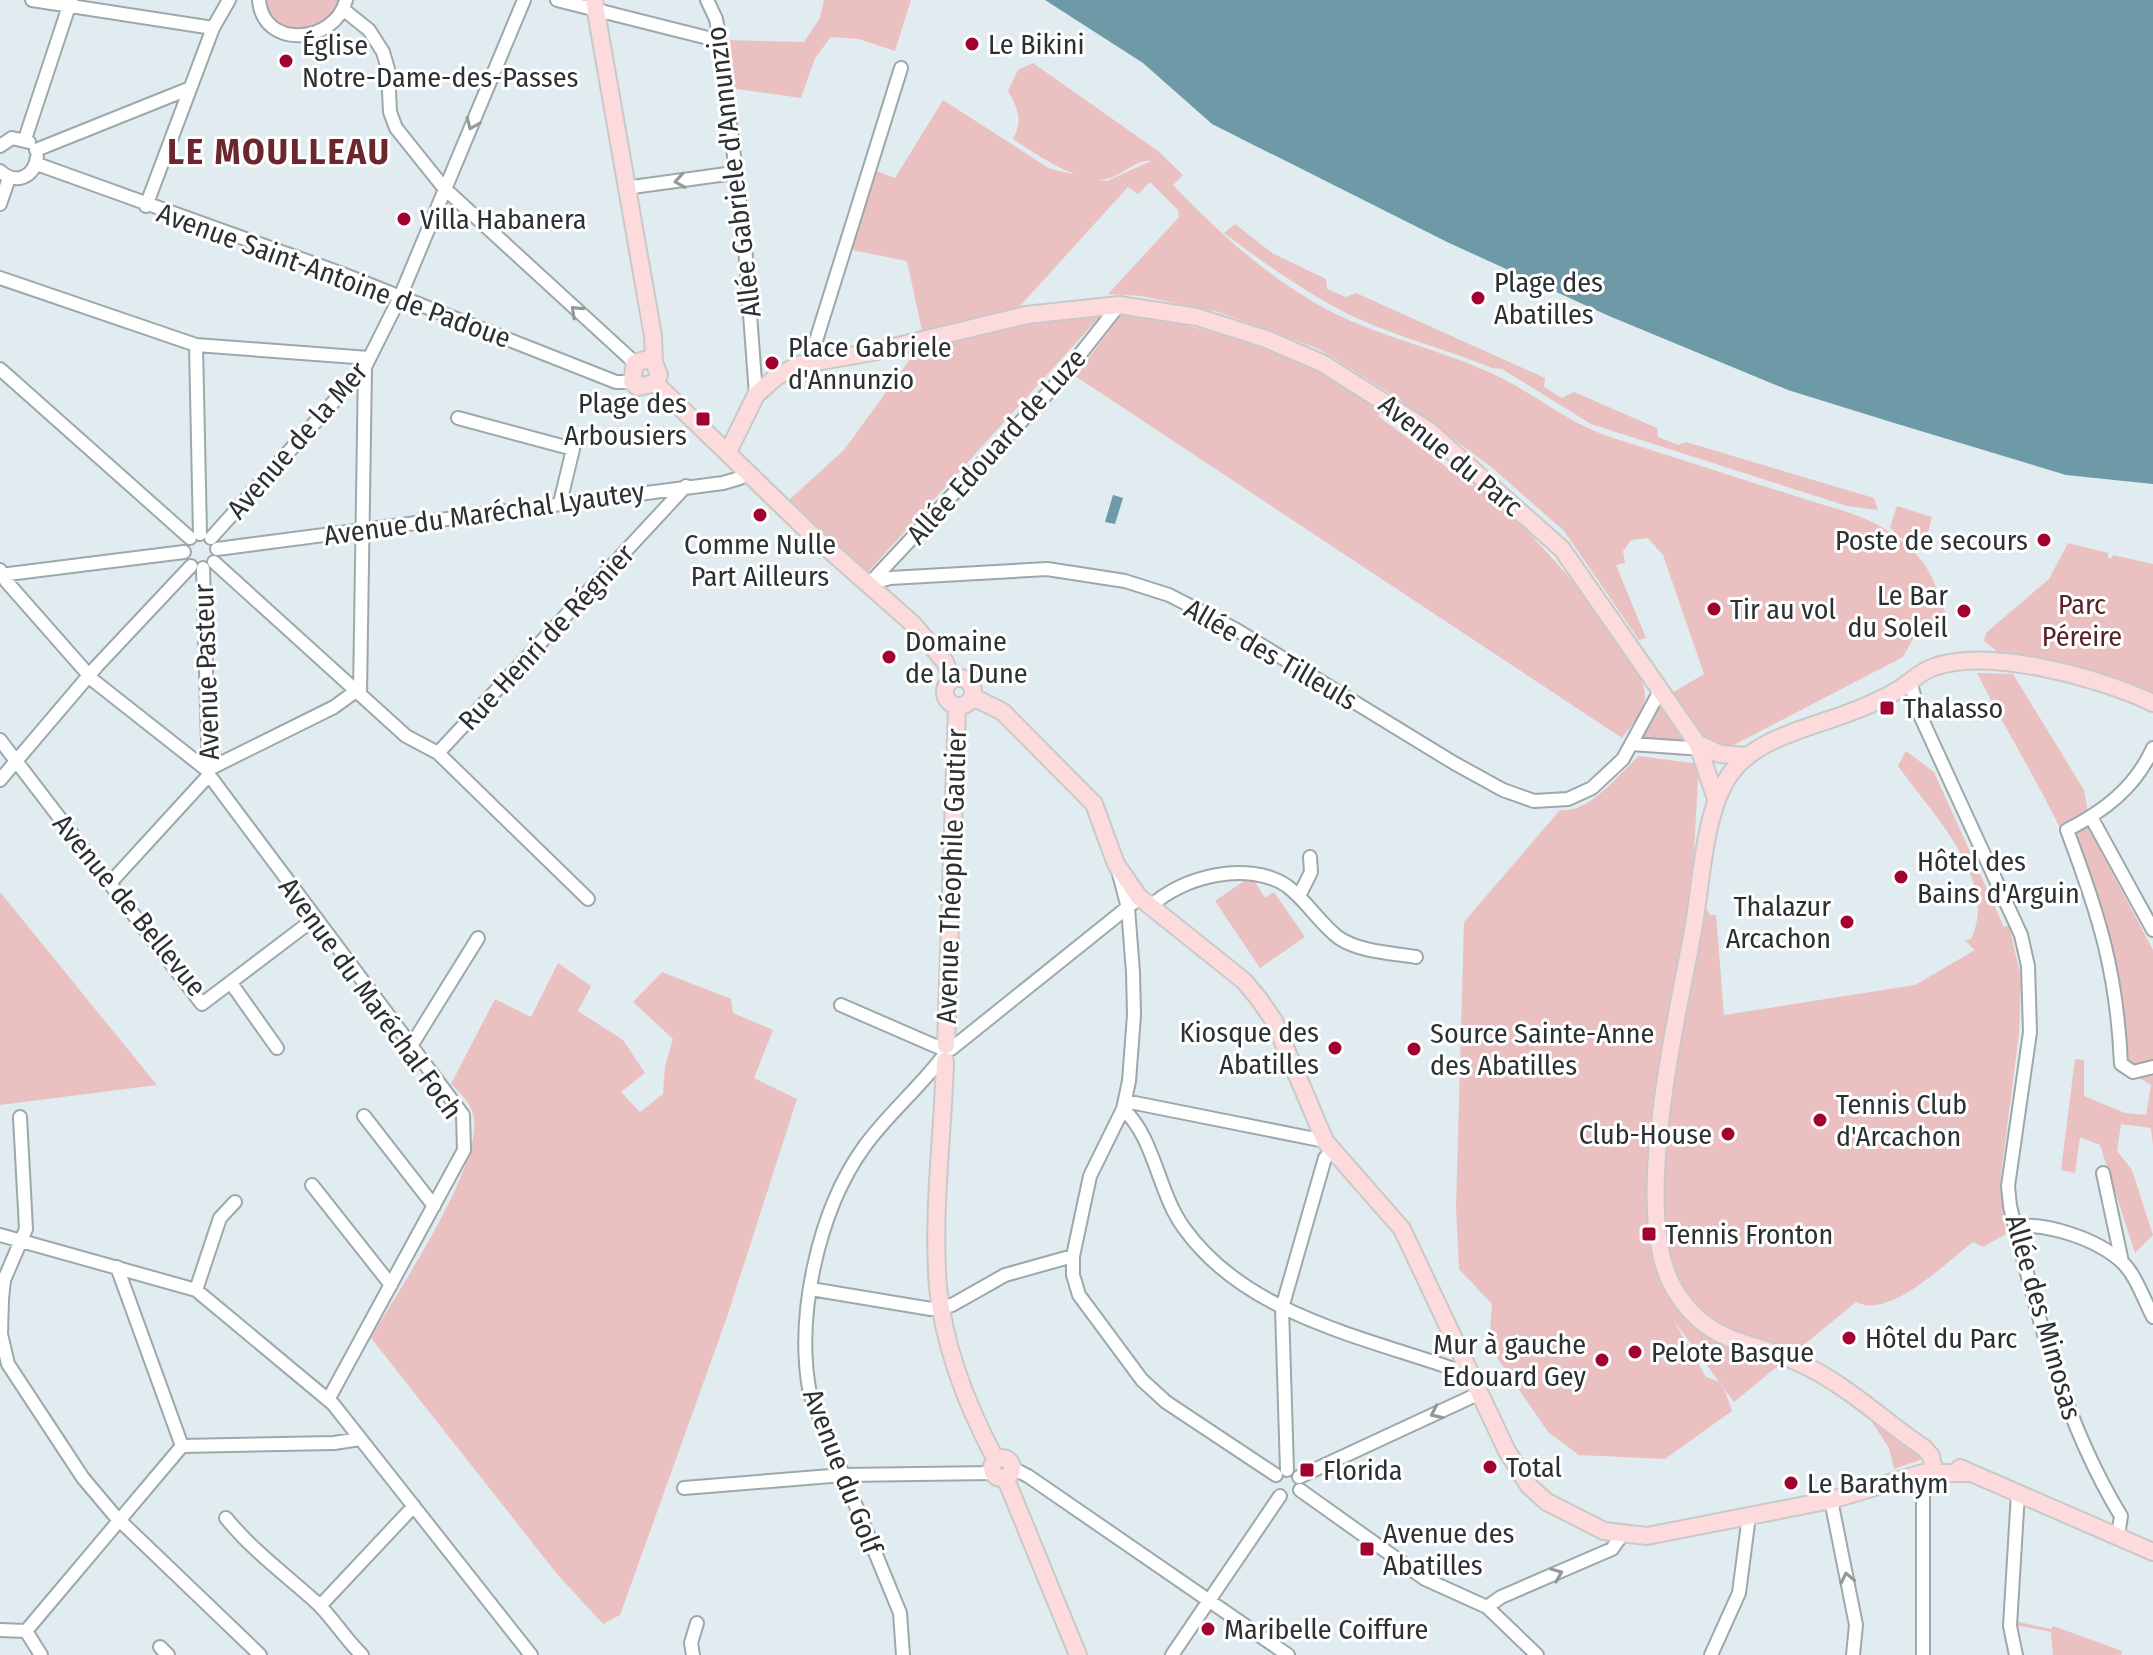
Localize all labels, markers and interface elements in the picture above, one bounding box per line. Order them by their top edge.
street label: Allée Gabriele d'Annunzio [699,25,768,319]
place label: Le Bikini [988,28,1085,61]
place label: Église Notre-Dame-des-Passes [302,29,578,94]
marker: Le Bikini [963,35,981,53]
marker: Église Notre-Dame-des-Passes [277,52,295,70]
one-way arrow [465,115,481,130]
district label: LE MOULLEAU [167,130,391,174]
one-way arrow [673,172,686,189]
street label: Avenue Saint-Antoine de Padoue [152,196,515,355]
place label: Villa Habanera [420,203,587,236]
marker: Villa Habanera [395,210,413,228]
place label: Plage des Abatilles [1494,266,1603,331]
marker: Plage des Abatilles [1469,289,1487,307]
one-way arrow [571,306,586,320]
place label: Place Gabriele d'Annunzio [788,331,952,396]
street label: Allée Edouard de Luze [900,342,1093,551]
marker: Place Gabriele d'Annunzio [763,354,781,372]
street label: Avenue de la Mer [220,355,375,526]
place label: Plage des Arbousiers [564,387,687,452]
street label: Avenue du Parc [1372,388,1529,523]
marker: Plage des Arbousiers [694,410,712,428]
street label: Avenue du Maréchal Lyautey [322,475,647,552]
marker: Comme Nulle Part Ailleurs [751,506,769,524]
place label: Poste de secours [1835,524,2028,557]
place label: Comme Nulle Part Ailleurs [684,528,836,593]
marker: Poste de secours [2035,531,2053,549]
street label: Rue Henri de Régnier [452,537,641,737]
place label: Le Bar du Soleil [1848,579,1948,644]
street label: Avenue Pasteur [187,583,226,761]
park label: Parc Péreire [2042,588,2122,653]
street label: Allée des Tilleuls [1179,592,1363,717]
place label: Tir au vol [1730,593,1836,626]
marker: Tir au vol [1705,600,1723,618]
marker: Le Bar du Soleil [1955,602,1973,620]
place label: Domaine de la Dune [905,625,1027,690]
marker: Domaine de la Dune [880,648,898,666]
place label: Thalasso [1903,692,2003,725]
marker: Thalasso [1878,699,1896,717]
street label: Avenue Théophile Gautier [930,728,973,1024]
street label: Avenue de Bellevue [46,808,213,1003]
place label: Hôtel des Bains d'Arguin [1917,845,2080,910]
marker: Hôtel des Bains d'Arguin [1892,868,1910,886]
street label: Avenue du Maréchal Foch [272,871,469,1125]
place label: Thalazur Arcachon [1726,890,1831,955]
marker: Thalazur Arcachon [1838,913,1856,931]
place label: Kiosque des Abatilles [1180,1016,1319,1081]
place label: Source Sainte-Anne des Abatilles [1430,1017,1654,1082]
marker: Kiosque des Abatilles [1326,1039,1344,1057]
marker: Source Sainte-Anne des Abatilles [1405,1040,1423,1058]
place label: Tennis Club d'Arcachon [1836,1088,1967,1153]
marker: Tennis Club d'Arcachon [1811,1111,1829,1129]
place label: Club-House [1579,1118,1712,1151]
marker: Club-House [1719,1125,1737,1143]
street label: Allée des Mimosas [1999,1211,2089,1423]
place label: Tennis Fronton [1665,1218,1833,1251]
marker: Tennis Fronton [1640,1225,1658,1243]
place label: Hôtel du Parc [1865,1322,2017,1355]
place label: Mur à gauche Edouard Gey [1433,1328,1586,1393]
marker: Hôtel du Parc [1840,1329,1858,1347]
place label: Pelote Basque [1651,1336,1814,1369]
marker: Pelote Basque [1626,1343,1644,1361]
marker: Mur à gauche Edouard Gey [1593,1351,1611,1369]
street label: Avenue du Golf [796,1384,890,1560]
one-way arrow [1430,1403,1445,1419]
place label: Total [1506,1451,1562,1484]
place label: Florida [1323,1454,1403,1487]
marker: Total [1481,1458,1499,1476]
marker: Florida [1298,1461,1316,1479]
place label: Le Barathym [1807,1467,1949,1500]
marker: Le Barathym [1782,1474,1800,1492]
place label: Avenue des Abatilles [1383,1517,1515,1582]
marker: Avenue des Abatilles [1358,1540,1376,1558]
one-way arrow [1549,1567,1563,1583]
one-way arrow [1839,1572,1856,1585]
place label: Maribelle Coiffure [1224,1613,1428,1646]
marker: Maribelle Coiffure [1199,1620,1217,1638]

